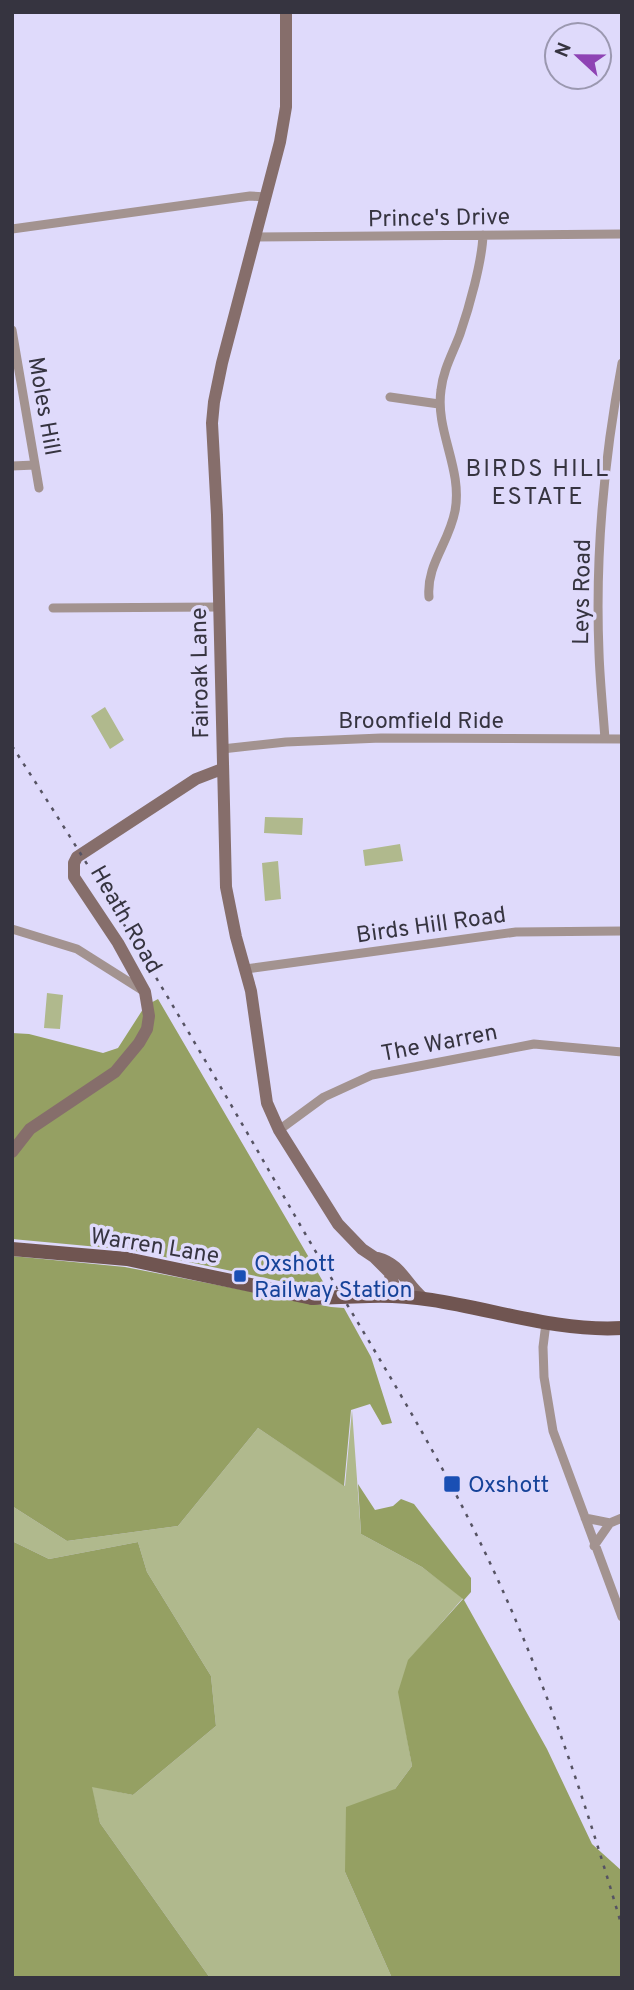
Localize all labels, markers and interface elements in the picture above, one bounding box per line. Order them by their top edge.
north arrow [543,21,613,91]
text: N [550,40,578,61]
street label: Prince's Drive [368,204,510,235]
street label: Moles Hill [20,355,65,458]
district label: BIRDS HILL ESTATE [466,455,610,513]
street label: Leys Road [568,539,599,645]
street label: Fairoak Lane [186,607,217,739]
street label: Broomfield Ride [338,708,504,737]
street label: Heath Road [82,861,167,979]
street label: Birds Hill Road [355,902,508,951]
street label: The Warren [379,1019,500,1070]
street label: Warren Lane [88,1223,221,1272]
place label: Oxshott Railway Station [254,1251,412,1306]
marker: Oxshott Railway Station [232,1268,248,1284]
place label: Oxshott [468,1472,549,1501]
marker: Oxshott [442,1474,462,1494]

